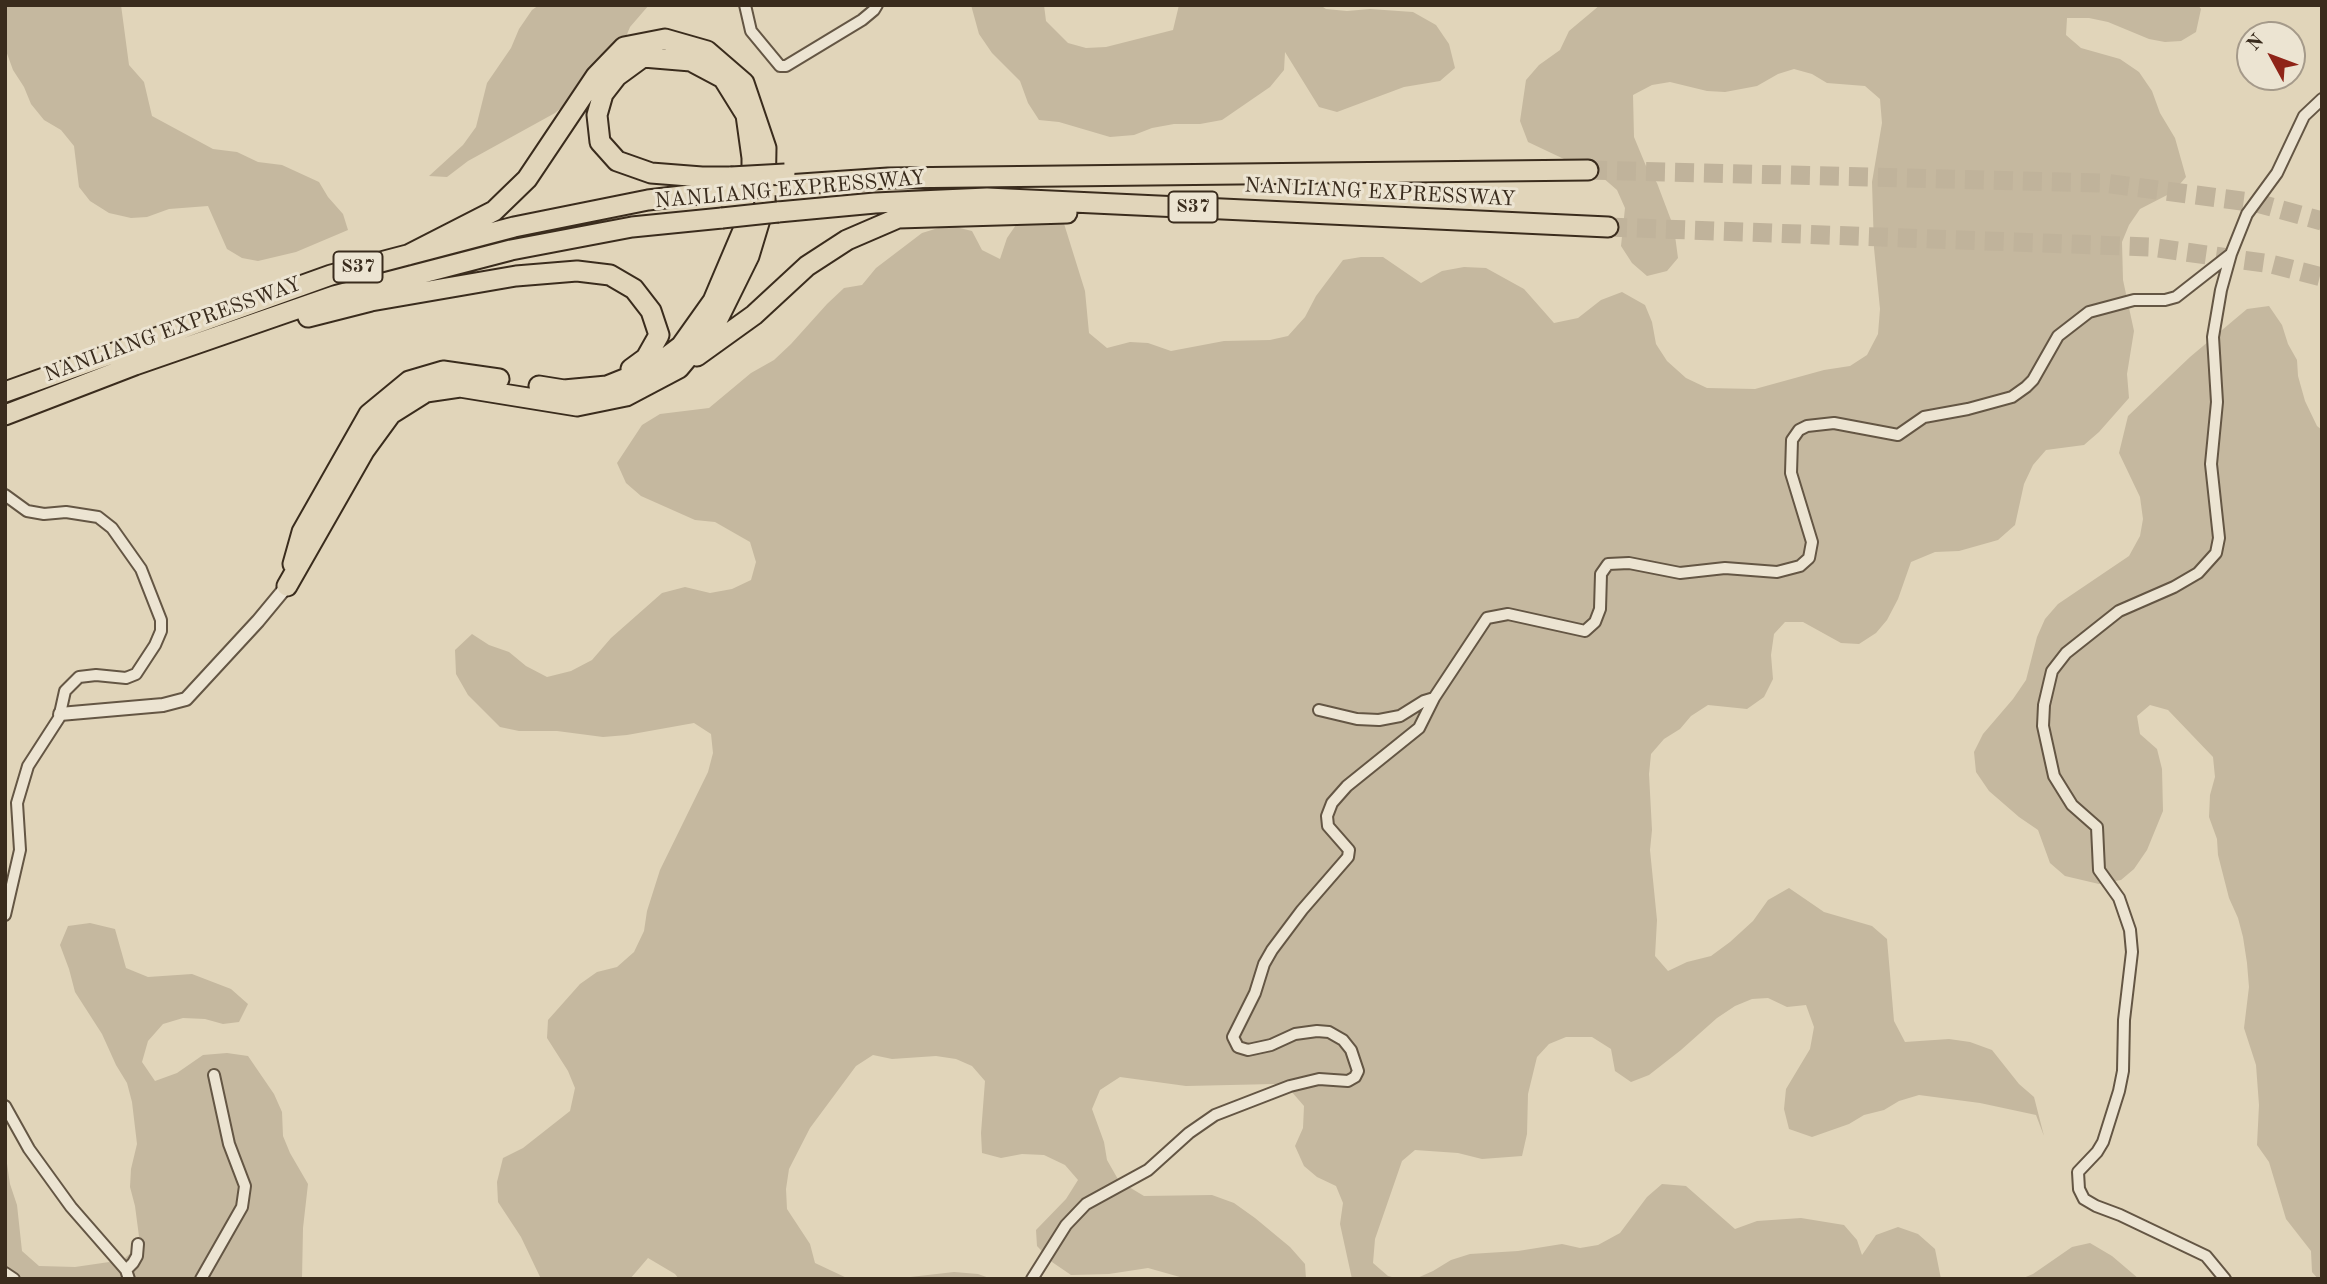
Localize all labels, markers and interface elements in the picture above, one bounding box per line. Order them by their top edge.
north arrow [2236,21,2306,91]
text: N [2244,31,2268,55]
street label: NANLIANG EXPRESSWAY [654,166,926,214]
street label: NANLIANG EXPRESSWAY [1244,173,1516,213]
road number: S37 [1168,192,1218,223]
road number: S37 [334,252,382,282]
street label: NANLIANG EXPRESSWAY [41,272,305,388]

